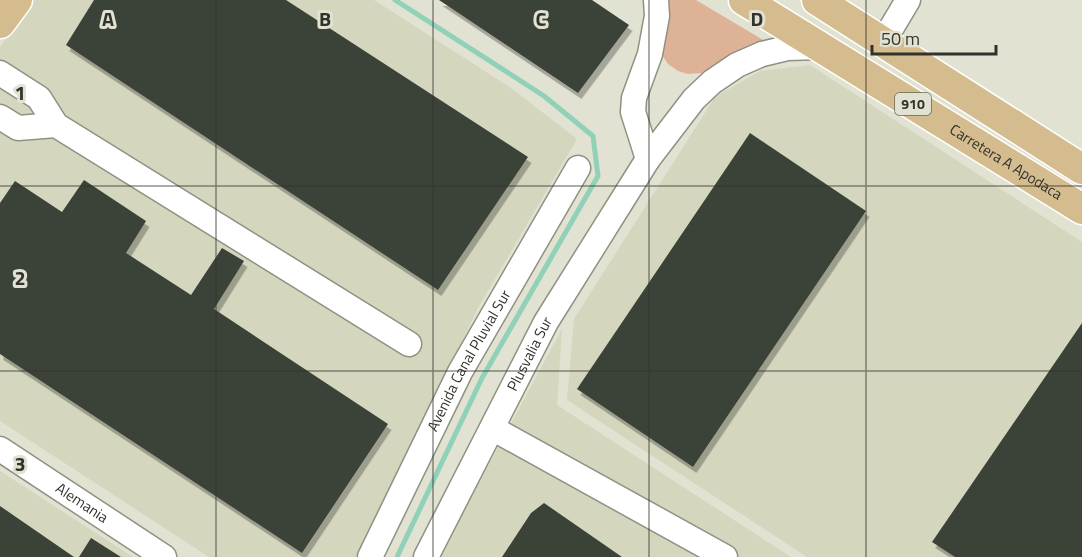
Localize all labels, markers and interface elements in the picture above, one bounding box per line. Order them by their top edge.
text: A [102,3,114,34]
text: B [319,3,331,34]
text: C [536,3,547,34]
text: D [751,3,763,34]
scale bar [872,18,996,56]
text: 50 m [881,25,920,52]
text: 1 [14,77,26,108]
road number: 910 [895,93,931,115]
street label: Carretera A Apodaca [945,118,1068,205]
text: 2 [14,262,26,293]
street label: Avenida Canal Pluvial Sur [421,285,516,435]
street label: Plusvalia Sur [501,312,558,395]
text: 3 [14,448,26,479]
street label: Alemania [51,477,113,529]

